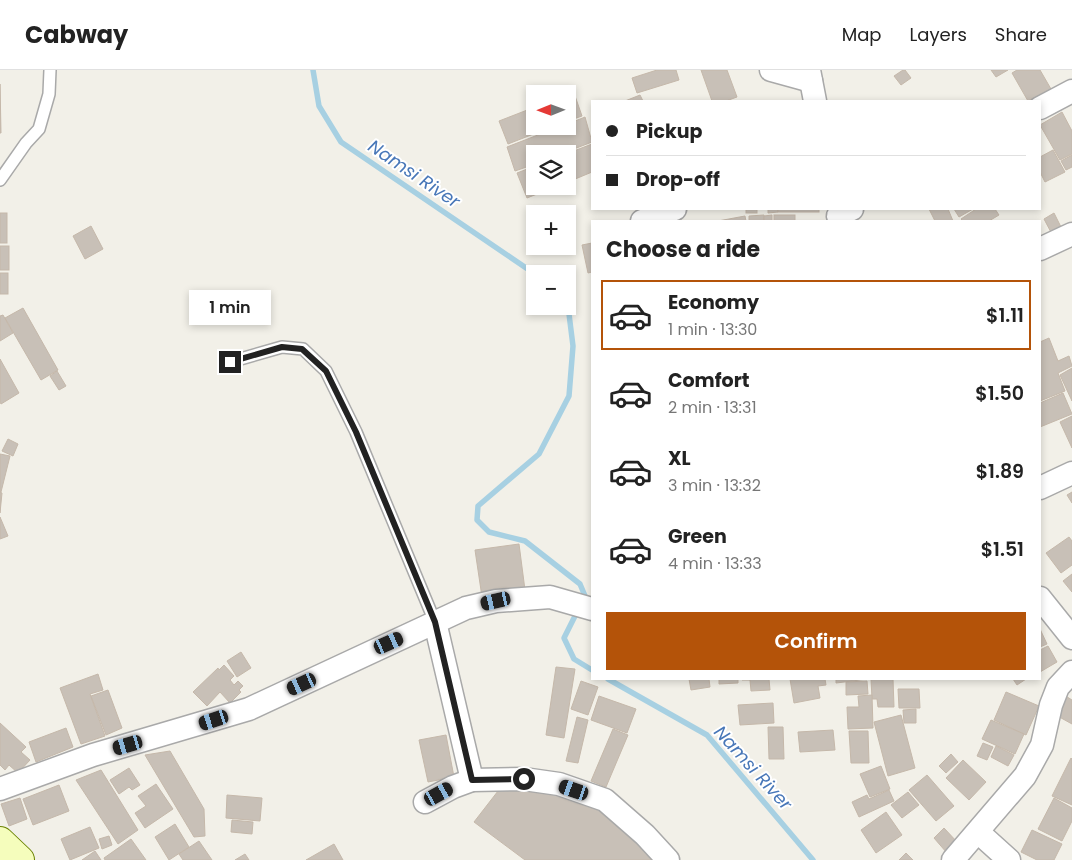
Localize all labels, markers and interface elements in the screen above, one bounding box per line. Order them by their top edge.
text: Cabway [25,18,128,51]
text: Map [842,22,882,47]
text: Layers [910,22,967,47]
text: Share [995,22,1047,47]
north arrow [526,85,576,135]
map controls [526,85,576,315]
text: Pickup [636,118,702,145]
water label: Namsi River [363,134,466,214]
button: layers [526,145,576,195]
text: Drop-off [636,166,720,193]
button: + [526,205,576,255]
text: Choose a ride [606,234,760,265]
button: − [526,265,576,315]
text: Economy [668,289,759,316]
callout: 1 min [189,290,271,324]
icon: car [608,293,653,338]
text: 1 min [209,296,251,319]
text: $1.11 [986,302,1024,329]
text: 1 min · 13:30 [668,318,757,341]
route end [219,351,241,373]
text: Comfort [668,367,750,394]
icon: car [608,371,653,416]
text: $1.50 [975,380,1024,407]
text: 2 min · 13:31 [668,396,757,419]
text: XL [668,445,691,472]
icon: car [608,449,653,494]
text: $1.89 [976,458,1024,485]
text: 3 min · 13:32 [668,474,761,497]
text: Green [668,523,727,550]
icon: car [608,527,653,572]
text: $1.51 [981,536,1024,563]
text: 4 min · 13:33 [668,552,762,575]
car [479,590,512,612]
button: Confirm [606,612,1026,670]
car [372,630,405,656]
car [285,671,318,697]
car [197,708,230,732]
water label: Namsi River [709,720,799,816]
car [111,734,144,756]
route start [513,768,535,790]
car [557,778,590,802]
car [422,780,455,808]

